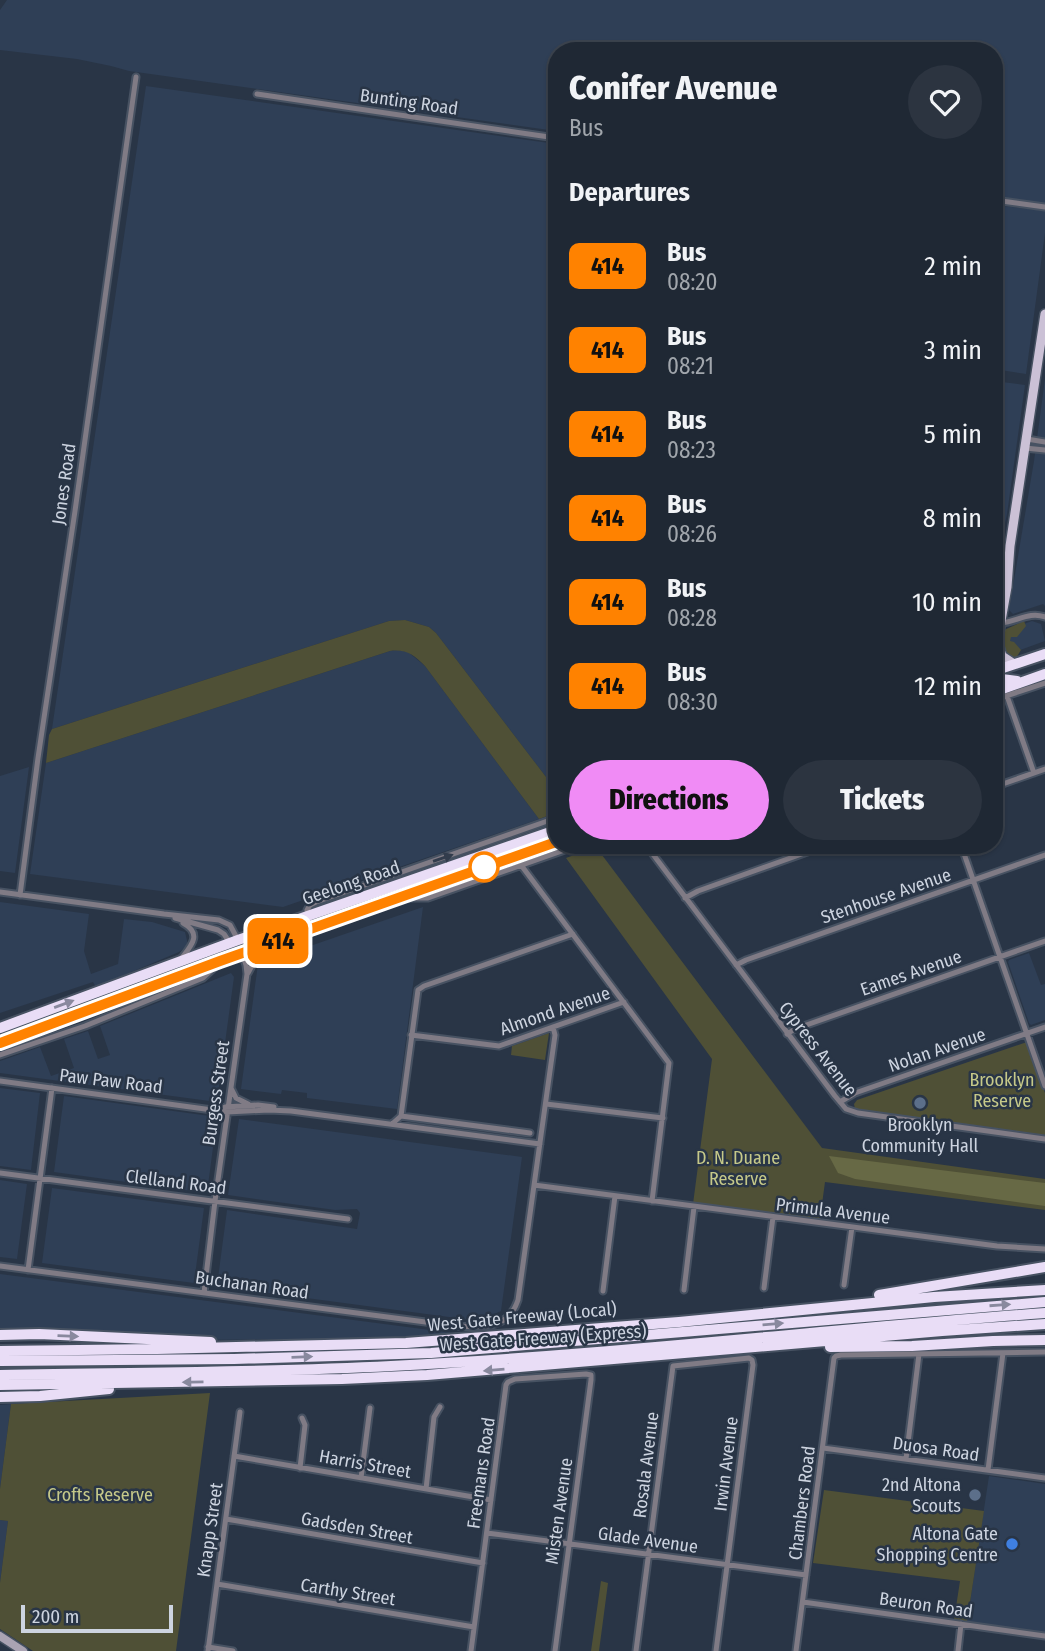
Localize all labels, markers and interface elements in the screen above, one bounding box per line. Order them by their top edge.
button: heart [908,65,982,139]
text: Conifer Avenue [569,68,777,108]
street label: Bunting Road [359,84,459,120]
text: Bus [569,114,603,142]
text: Departures [569,177,690,208]
text: Bus [667,237,706,268]
text: 2 min [924,251,982,282]
text: 414 [591,252,624,280]
text: 08:20 [667,268,718,296]
text: Bus [667,321,706,352]
text: 3 min [924,335,982,366]
text: 414 [591,336,624,364]
text: 08:21 [667,352,714,380]
text: Bus [667,405,706,436]
text: 5 min [924,419,982,450]
text: 414 [591,420,624,448]
text: 08:23 [667,436,716,464]
street label: Jones Road [47,442,81,526]
text: Bus [667,489,706,520]
text: 8 min [923,503,982,534]
text: 414 [591,504,624,532]
text: 08:26 [667,520,717,548]
text: Bus [667,573,706,604]
text: 10 min [912,587,982,618]
text: 414 [591,588,624,616]
text: 08:28 [667,604,717,632]
text: Bus [667,657,706,688]
text: 12 min [914,671,982,702]
text: 414 [591,672,624,700]
text: 08:30 [667,688,718,716]
button: Directions [569,760,769,840]
button: Tickets [783,760,982,840]
one-way arrow [432,852,453,863]
unlabelled marker [469,852,499,882]
street label: Geelong Road [299,856,403,910]
street label: Stenhouse Avenue [818,863,954,929]
line badge: 414 [238,918,318,964]
text: 414 [261,927,295,955]
street label: Eames Avenue [857,945,965,1001]
street label: Almond Avenue [497,982,613,1040]
street label: Cypress Avenue [774,997,862,1101]
one-way arrow [53,998,74,1009]
street label: Nolan Avenue [885,1023,989,1077]
street label: Burgess Street [198,1039,234,1147]
street label: Paw Paw Road [58,1064,164,1098]
park label: Brooklyn Reserve [969,1069,1035,1112]
marker: Brooklyn Community Hall [912,1095,928,1111]
place label: Brooklyn Community Hall [862,1114,979,1157]
park label: D. N. Duane Reserve [696,1147,780,1190]
street label: Clelland Road [124,1165,228,1199]
street label: Primula Avenue [775,1193,891,1229]
street label: Buchanan Road [194,1266,310,1304]
street label: West Gate Freeway (Local) [427,1298,617,1336]
one-way arrow [989,1299,1011,1310]
one-way arrow [763,1318,785,1329]
street label: West Gate Freeway (Express) [439,1320,647,1356]
one-way arrow [57,1330,79,1341]
one-way arrow [291,1352,313,1363]
one-way arrow [483,1365,505,1376]
one-way arrow [182,1376,204,1388]
street label: Rosala Avenue [629,1410,663,1519]
street label: Irwin Avenue [709,1415,743,1513]
street label: Freemans Road [462,1416,500,1530]
street label: Duosa Road [891,1432,981,1466]
street label: Harris Street [317,1445,413,1483]
street label: Chambers Road [784,1445,820,1561]
street label: Misten Avenue [541,1456,577,1566]
place label: 2nd Altona Scouts [882,1474,961,1517]
street label: Knapp Street [192,1481,228,1579]
park label: Crofts Reserve [47,1484,153,1506]
marker: 2nd Altona Scouts [967,1487,983,1503]
street label: Gadsden Street [299,1507,415,1549]
street label: Glade Avenue [597,1522,699,1558]
place label: Altona Gate Shopping Centre [877,1523,998,1566]
marker: Altona Gate Shopping Centre [1004,1536,1020,1552]
street label: Carthy Street [299,1574,397,1610]
street label: Beuron Road [878,1588,974,1622]
scale bar [21,1602,173,1634]
text: 200 m [32,1605,79,1628]

